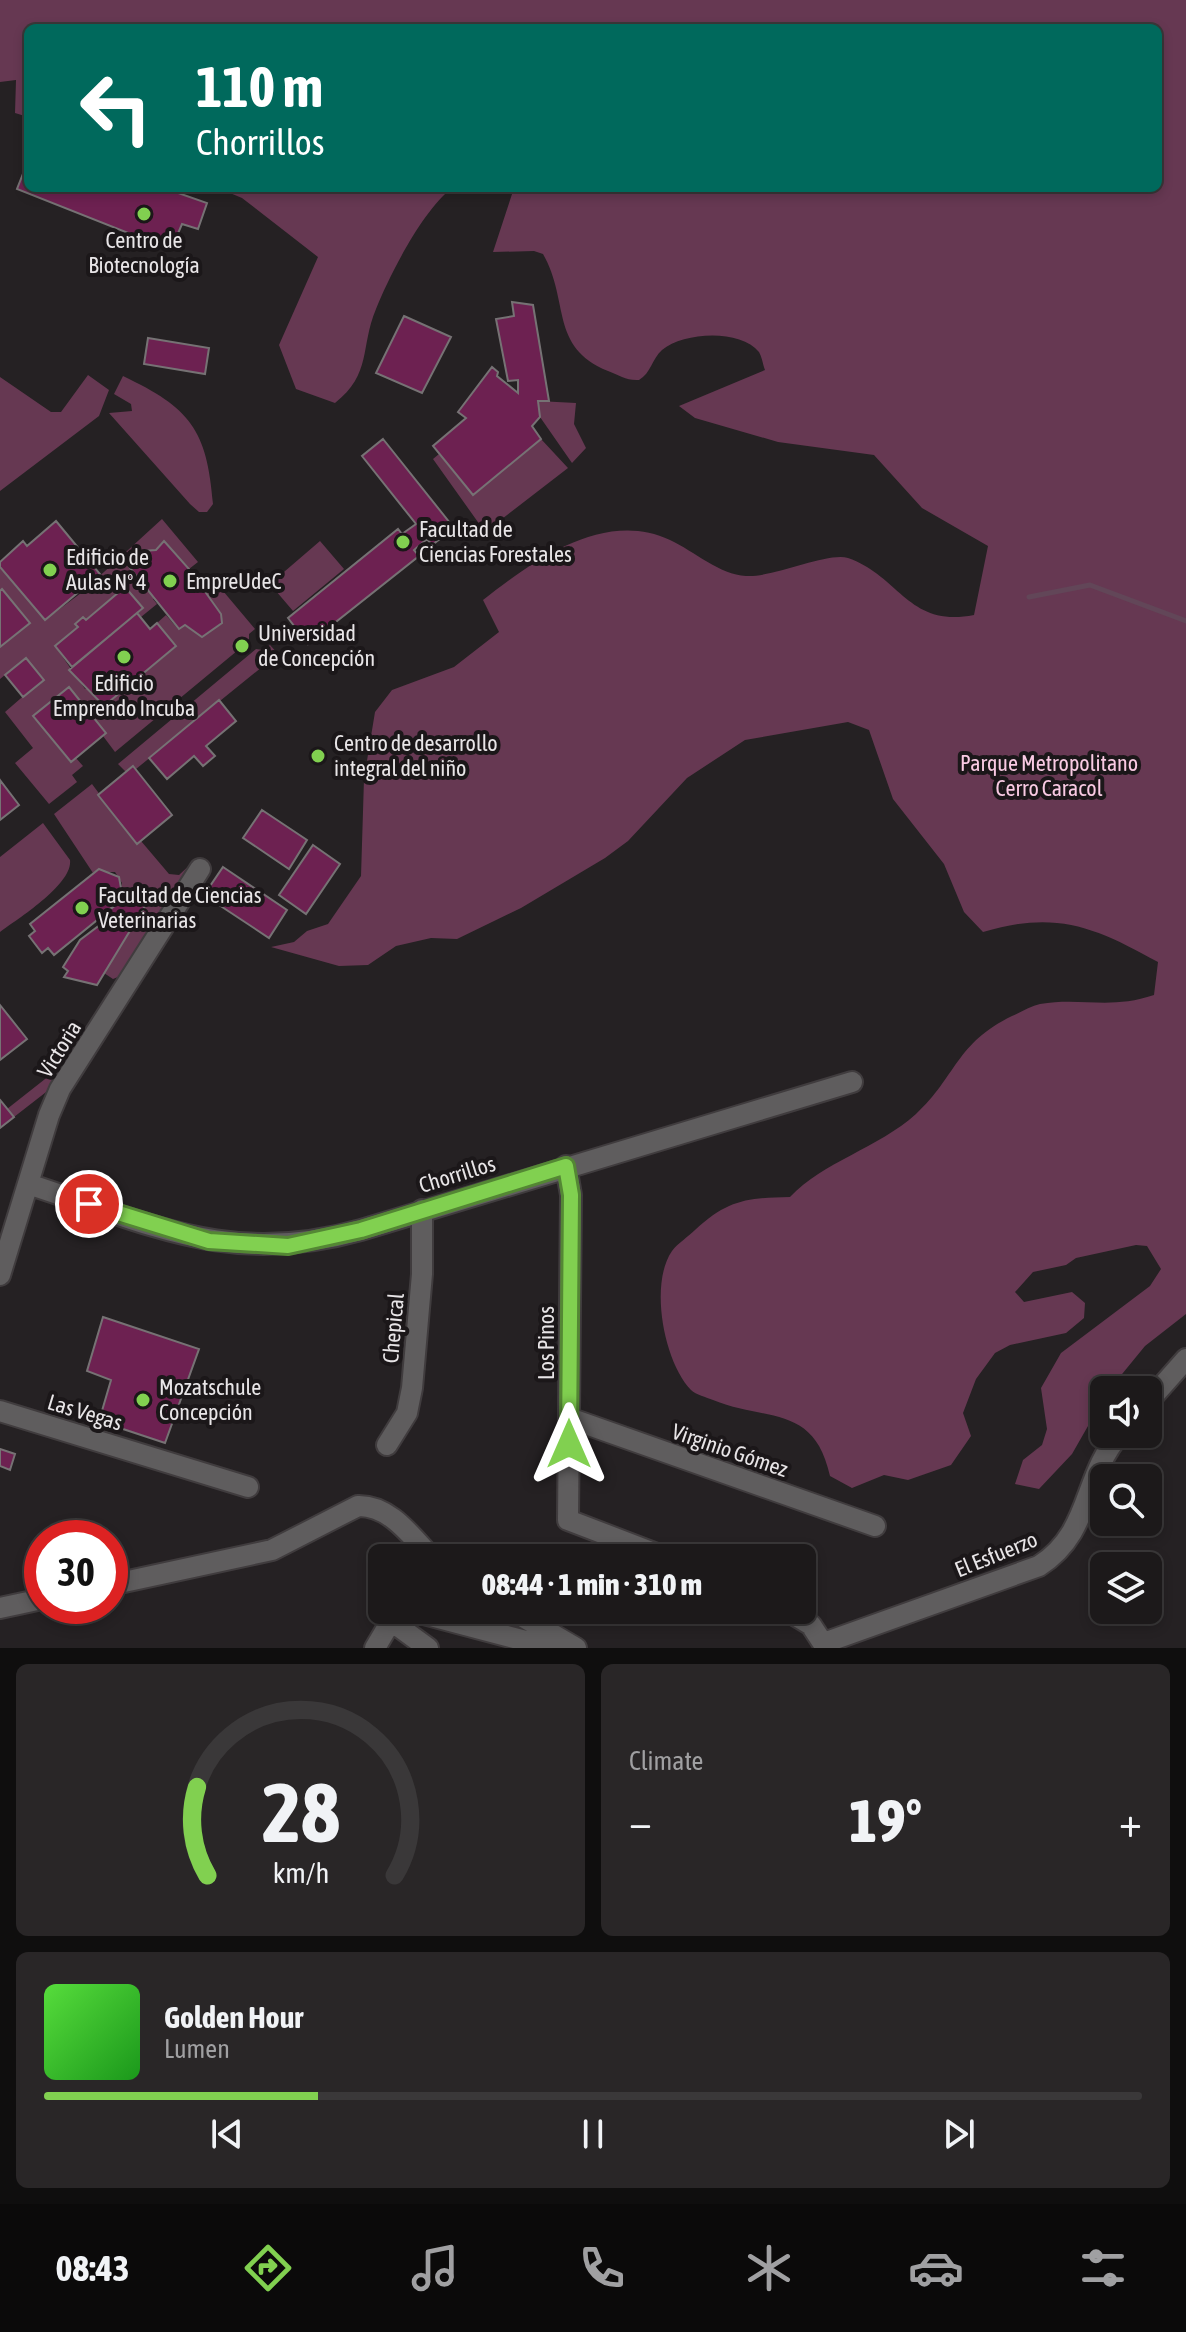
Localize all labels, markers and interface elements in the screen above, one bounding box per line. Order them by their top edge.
text: 110 m [196,55,323,119]
icon: left [64,56,168,160]
text: Chorrillos [196,121,324,163]
marker: Centro de Biotecnología [135,205,153,223]
place label: Centro de Biotecnología [88,227,200,278]
place label: Facultad de Ciencias Forestales [419,516,572,567]
marker: Facultad de Ciencias Forestales [394,533,412,551]
place label: Edificio de Aulas N° 4 [66,544,149,595]
marker: Edificio de Aulas N° 4 [41,561,59,579]
place label: EmpreUdeC [186,568,282,594]
marker: EmpreUdeC [161,572,179,590]
place label: Universidad de Concepción [258,620,375,671]
marker: Universidad de Concepción [233,637,251,655]
marker: Edificio Emprendo Incuba [115,648,133,666]
place label: Edificio Emprendo Incuba [53,670,195,721]
place label: Centro de desarrollo integral del niño [334,730,498,781]
marker: Centro de desarrollo integral del niño [309,747,327,765]
park label: Parque Metropolitano Cerro Caracol [960,750,1138,801]
place label: Facultad de Ciencias Veterinarias [98,882,262,933]
marker: Facultad de Ciencias Veterinarias [73,899,91,917]
street label: Victoria [31,1016,87,1082]
street label: Chorrillos [416,1150,499,1198]
pin [55,1170,123,1238]
icon: arrive [67,1182,111,1226]
street label: Chepical [377,1292,409,1364]
street label: Los Pinos [533,1306,559,1380]
place label: Mozatschule Concepción [159,1374,261,1425]
map controls [1090,1376,1162,1624]
button: sound [1090,1376,1162,1448]
street label: Las Vegas [45,1388,126,1436]
marker: Mozatschule Concepción [134,1391,152,1409]
position arrow [527,1402,611,1486]
street label: Virginio Gómez [669,1418,792,1482]
button: search [1090,1464,1162,1536]
speed limit sign: 30 [24,1520,128,1624]
street label: El Esfuerzo [951,1526,1041,1582]
button: layers [1090,1552,1162,1624]
text: 08:44 · 1 min · 310 m [482,1567,702,1601]
text: Climate [629,1746,703,1776]
text: 28 [261,1764,340,1860]
text: 19° [849,1786,922,1855]
text: − [629,1796,652,1846]
text: + [1119,1796,1142,1846]
text: km/h [272,1856,329,1889]
text: Golden Hour [164,2000,303,2034]
text: Lumen [164,2034,230,2064]
icon: previous [205,2112,249,2156]
icon: pause [571,2112,615,2156]
icon: next [937,2112,981,2156]
icon: directions [240,2240,296,2296]
icon: music [407,2240,463,2296]
icon: phone [574,2240,630,2296]
icon: climate [741,2240,797,2296]
icon: car [908,2240,964,2296]
icon: filters [1075,2240,1131,2296]
text: 08:43 [55,2247,130,2289]

